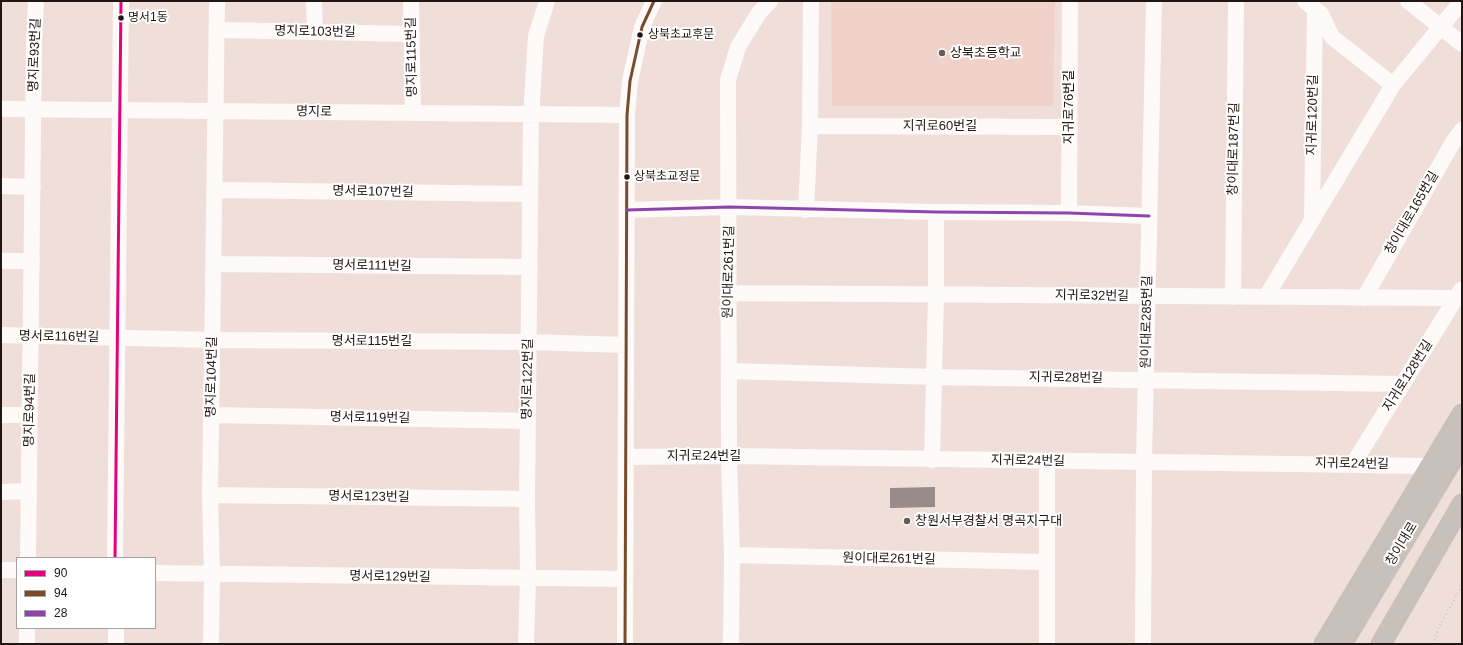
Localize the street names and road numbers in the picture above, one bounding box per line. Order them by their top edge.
street label: 명지로115번길 [403,17,421,97]
street label: 명지로93번길 [26,18,44,92]
street label: 명지로103번길 [274,23,356,41]
street label: 지귀로76번길 [1061,70,1077,144]
street label: 지귀로120번길 [1304,74,1322,156]
street label: 창이대로187번길 [1225,102,1243,196]
street label: 명지로 [296,104,332,120]
street label: 지귀로60번길 [903,118,977,134]
street label: 창이대로165번길 [1382,169,1442,257]
street label: 명서로107번길 [332,183,414,201]
street label: 원이대로261번길 [720,225,738,319]
street label: 명서로111번길 [332,258,412,274]
street label: 원이대로285번길 [1138,275,1156,369]
street label: 지귀로32번길 [1055,288,1129,304]
street label: 명서로116번길 [19,328,99,346]
street label: 명서로115번길 [332,333,412,349]
street label: 명지로104번길 [203,336,221,418]
street label: 지귀로128번길 [1380,337,1436,415]
street label: 명지로122번길 [519,338,537,420]
street label: 지귀로28번길 [1029,370,1103,386]
street label: 명지로94번길 [22,373,38,447]
street label: 명서로119번길 [330,409,410,427]
street label: 지귀로24번길 [667,448,741,464]
street label: 지귀로24번길 [991,453,1065,469]
street label: 지귀로24번길 [1315,456,1389,472]
street label: 명서로123번길 [328,488,410,506]
street label: 창이대로 [1383,519,1421,569]
street label: 원이대로261번길 [842,550,936,568]
street label: 명서로129번길 [349,568,431,586]

